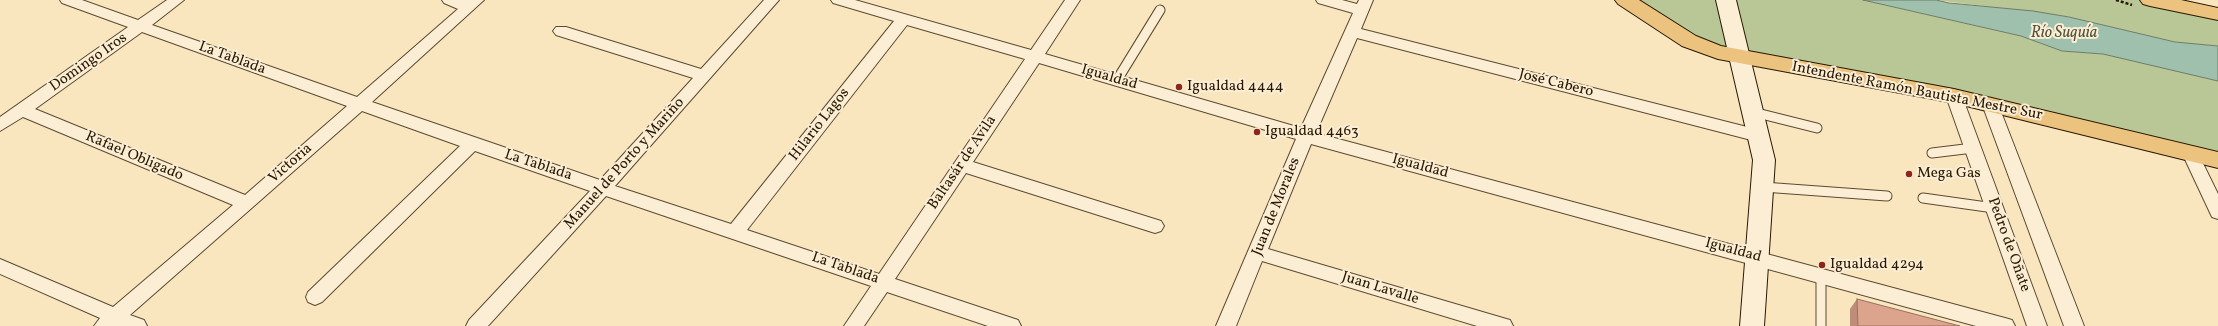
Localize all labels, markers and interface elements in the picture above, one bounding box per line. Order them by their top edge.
water label: Río Suquía [2031,24,2097,44]
street label: Domingo Iros [47,30,131,96]
street label: La Tablada [196,39,268,79]
street label: Intendente Ramón Bautista Mestre Sur [1790,59,2044,125]
street label: Igualdad [1079,61,1139,95]
street label: José Cabero [1517,66,1595,102]
place label: Igualdad 4444 [1187,78,1284,96]
marker: Igualdad 4444 [1174,82,1184,92]
street label: Hilario Lagos [786,85,854,165]
street label: Manuel de Porto y Mariño [561,94,689,234]
street label: Baltasár de Avila [925,112,1001,214]
place label: Igualdad 4463 [1265,123,1359,141]
marker: Igualdad 4463 [1252,127,1262,137]
street label: Rafael Obligado [82,128,186,186]
street label: Victoria [265,140,317,188]
street label: La Tablada [502,147,574,185]
street label: Igualdad [1390,151,1450,183]
street label: Juan de Morales [1249,155,1305,259]
place label: Mega Gas [1917,165,1981,183]
marker: Mega Gas [1904,169,1914,179]
street label: Pedro de Oñate [1983,195,2033,295]
street label: Igualdad [1703,235,1763,267]
street label: La Tablada [809,249,881,289]
place label: Igualdad 4294 [1830,256,1924,274]
marker: Igualdad 4294 [1817,260,1827,270]
street label: Juan Lavalle [1339,269,1421,309]

